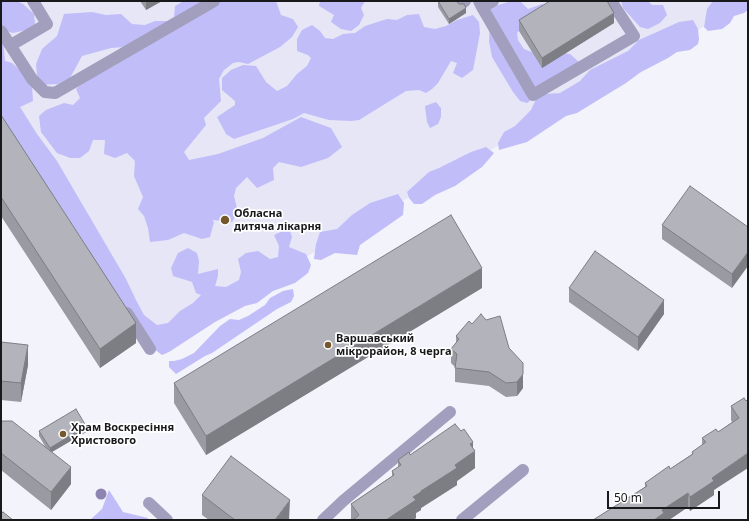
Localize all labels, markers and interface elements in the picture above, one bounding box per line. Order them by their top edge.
place label: Обласна дитяча лікарня [234,207,321,233]
marker: Обласна дитяча лікарня [219,214,231,226]
place label: Варшавський мікрорайон, 8 черга [336,332,452,358]
marker: Варшавський мікрорайон, 8 черга [323,340,333,350]
place label: Храм Воскресіння Христового [71,421,174,447]
marker: Храм Воскресіння Христового [58,429,68,439]
scale bar [609,483,722,509]
text: 50 m [614,489,642,506]

